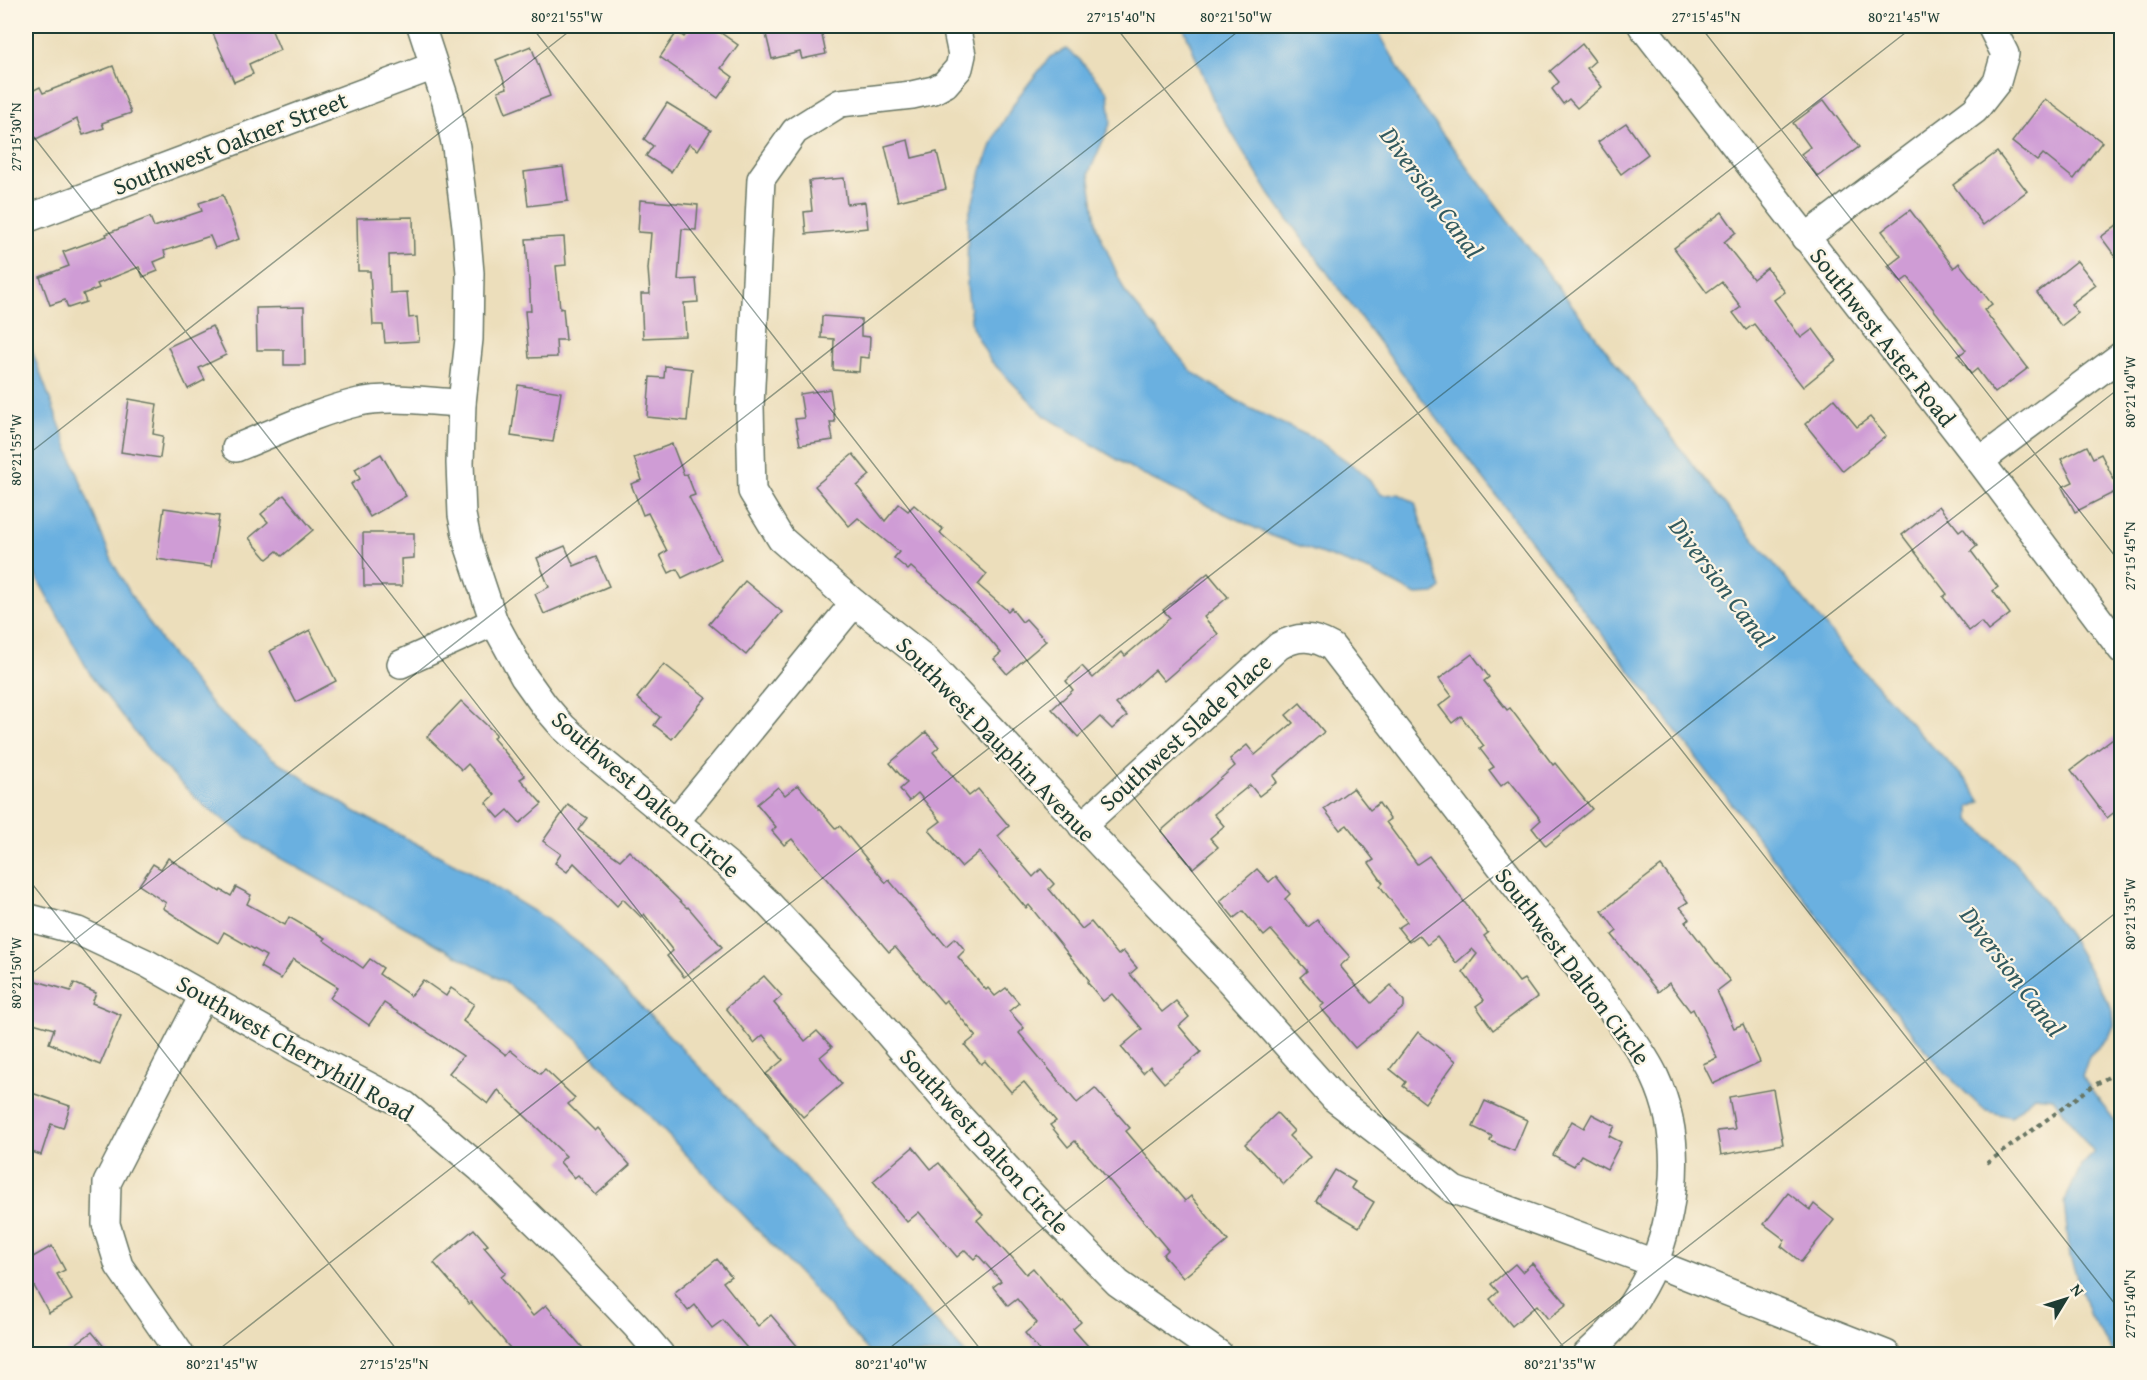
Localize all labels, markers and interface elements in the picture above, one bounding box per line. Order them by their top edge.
text: 80°21'55"W [531,6,603,27]
text: 27°15'40"N [1087,6,1156,27]
text: 80°21'50"W [1200,6,1272,27]
text: 27°15'45"N [1672,6,1741,27]
text: 80°21'45"W [1868,6,1940,27]
street label: Southwest Oakner Street [108,82,353,204]
text: 27°15'30"N [5,102,26,171]
water label: Diversion Canal [1370,117,1493,266]
street label: Southwest Aster Road [1802,240,1964,434]
text: 80°21'40"W [2119,356,2140,428]
text: 80°21'55"W [5,414,26,486]
water label: Diversion Canal [1659,508,1784,656]
text: 27°15'45"N [2119,521,2140,590]
street label: Southwest Dauphin Avenue [888,628,1104,850]
street label: Southwest Slade Place [1091,645,1279,819]
street label: Southwest Dalton Circle [544,702,748,886]
street label: Southwest Dalton Circle [1487,860,1659,1072]
text: 80°21'35"W [2119,878,2140,950]
water label: Diversion Canal [1950,897,2075,1045]
text: 80°21'50"W [5,937,26,1009]
street label: Southwest Cherryhill Road [170,966,420,1130]
street label: Southwest Dalton Circle [892,1040,1078,1242]
north arrow [2036,1269,2096,1329]
text: 27°15'40"N [2119,1269,2140,1338]
text: N [2065,1278,2091,1302]
text: 80°21'45"W [186,1353,258,1374]
text: 27°15'25"N [360,1353,429,1374]
text: 80°21'40"W [855,1353,927,1374]
text: 80°21'35"W [1524,1353,1596,1374]

